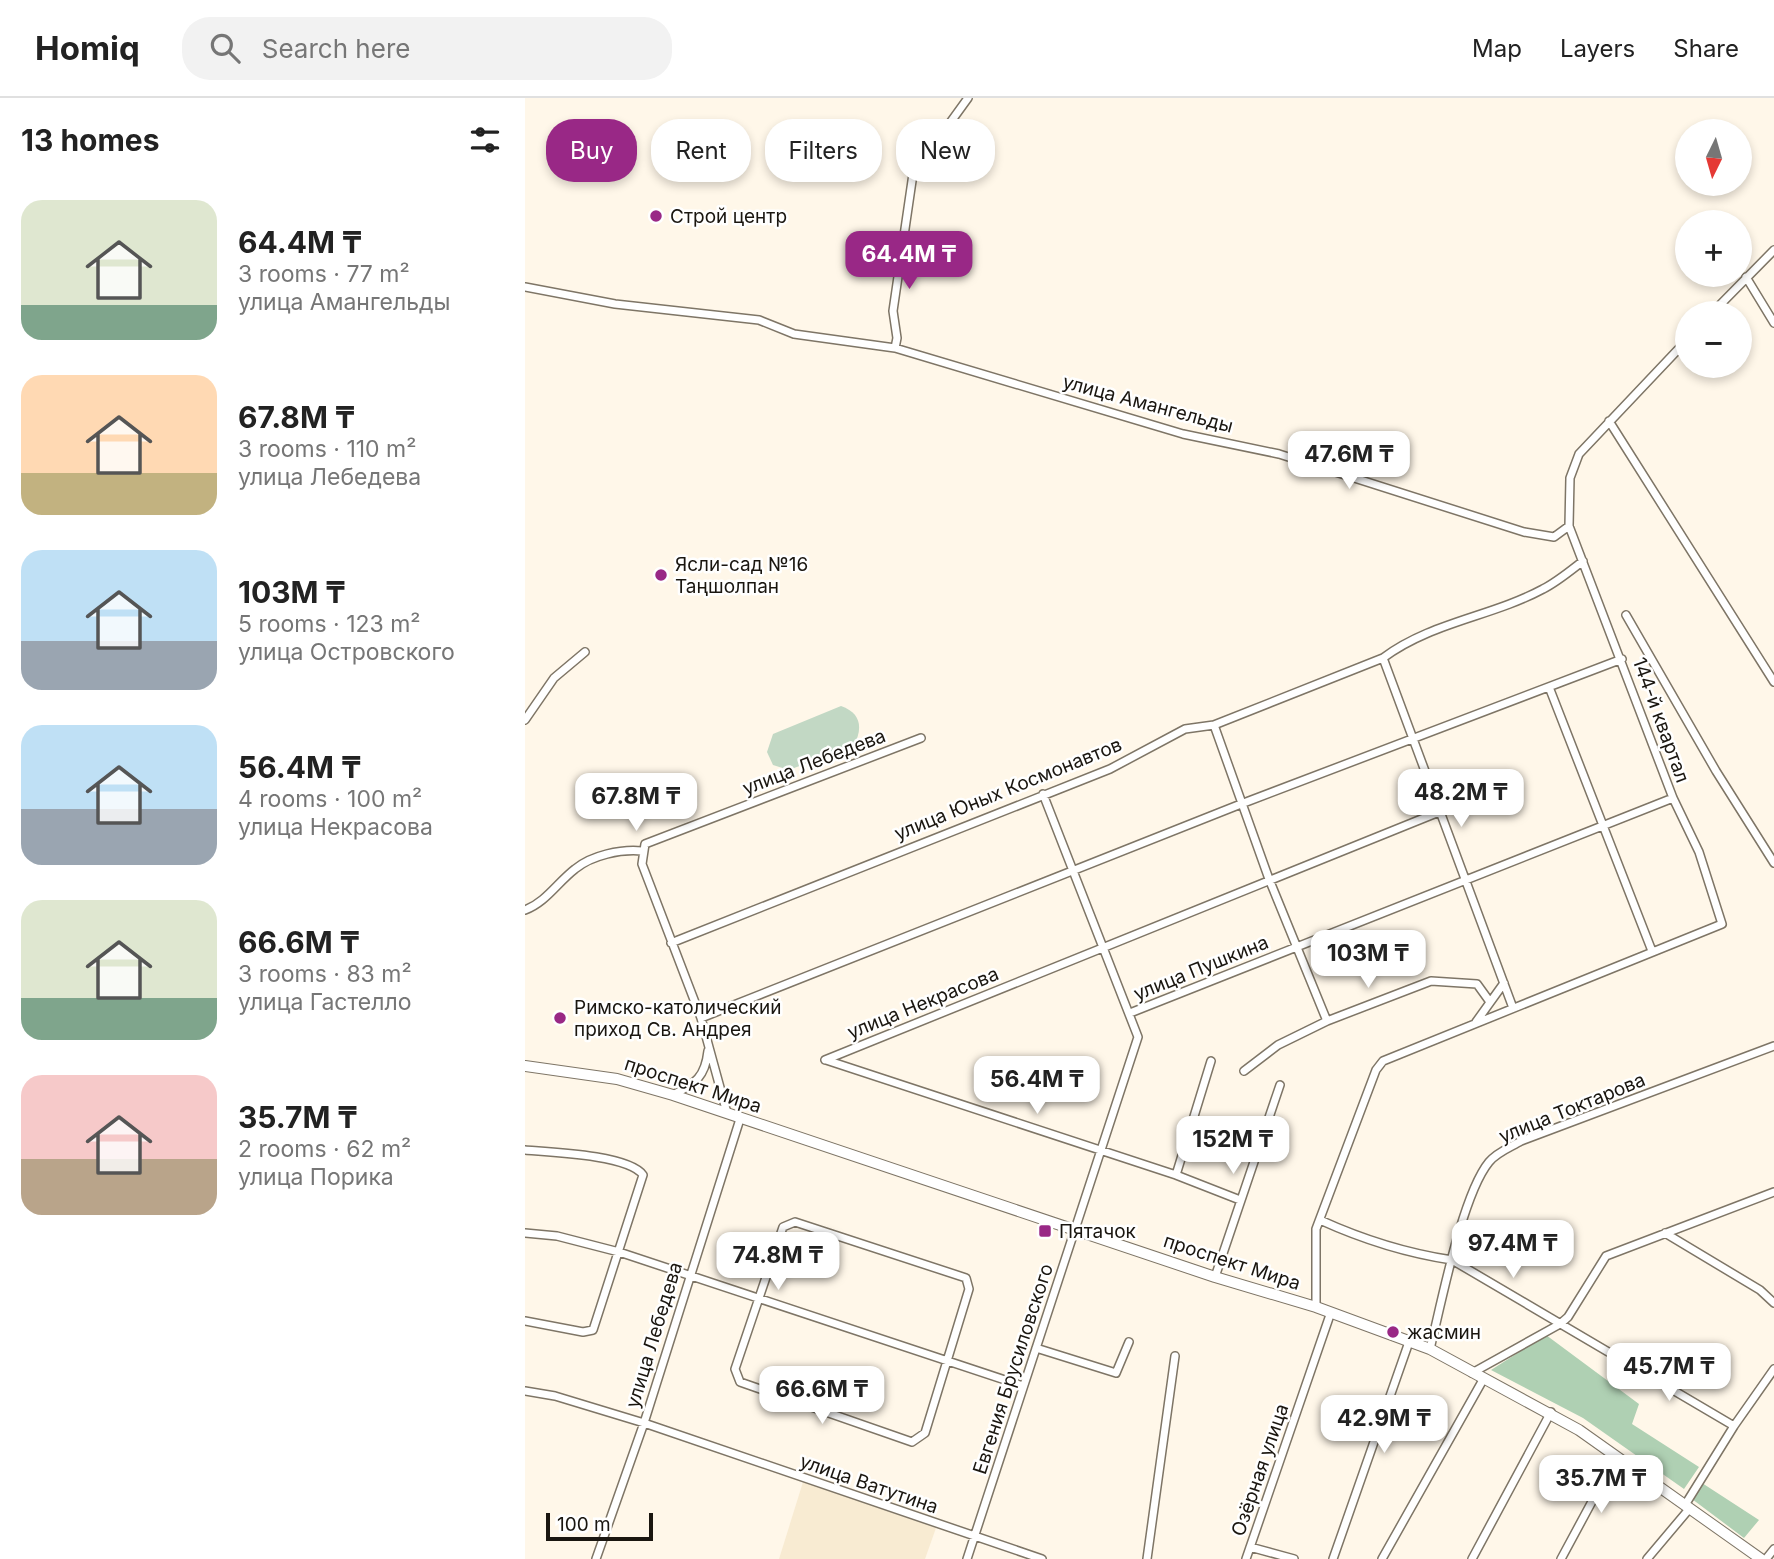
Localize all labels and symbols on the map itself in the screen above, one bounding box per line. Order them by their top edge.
north arrow [1675,119,1752,196]
place label: Строй центр [670,205,787,228]
marker: Строй центр [648,208,664,224]
pin: 64.4M ₸ [844,232,974,291]
street label: улица Амангельды [1060,370,1236,438]
pin: 47.6M ₸ [1284,432,1414,491]
place label: Ясли-сад №16 Таңшолпан [675,553,808,598]
marker: Ясли-сад №16 Таңшолпан [653,567,669,583]
street label: 144-й квартал [1628,654,1694,786]
street label: улица Лебедева [739,724,889,800]
street label: улица Юных Космонавтов [891,733,1125,845]
pin: 48.2M ₸ [1396,770,1526,829]
pin: 67.8M ₸ [571,774,701,833]
street label: улица Пушкина [1130,930,1272,1006]
pin: 103M ₸ [1311,930,1425,990]
street label: улица Некрасова [844,962,1002,1044]
place label: Римско-католический приход Св. Андрея [574,996,782,1041]
marker: Римско-католический приход Св. Андрея [552,1010,568,1026]
street label: проспект Мира [622,1052,764,1118]
pin: 56.4M ₸ [972,1056,1102,1116]
street label: улица Токтарова [1495,1068,1649,1148]
pin: 152M ₸ [1176,1116,1290,1176]
place label: Пятачок [1059,1220,1137,1243]
pin: 97.4M ₸ [1448,1220,1578,1280]
marker: Пятачок [1037,1223,1053,1239]
street label: проспект Мира [1161,1229,1303,1295]
pin: 74.8M ₸ [713,1232,843,1292]
street label: улица Лебедева [621,1259,687,1411]
street label: Евгения Брусиловского [968,1261,1058,1477]
place label: жасмин [1407,1321,1481,1344]
marker: жасмин [1385,1324,1401,1340]
pin: 45.7M ₸ [1604,1344,1734,1403]
pin: 66.6M ₸ [757,1366,887,1426]
pin: 42.9M ₸ [1319,1396,1449,1455]
street label: Озёрная улица [1227,1401,1293,1539]
street label: улица Ватутина [797,1450,941,1518]
pin: 35.7M ₸ [1536,1456,1666,1515]
scale bar [546,1510,653,1542]

